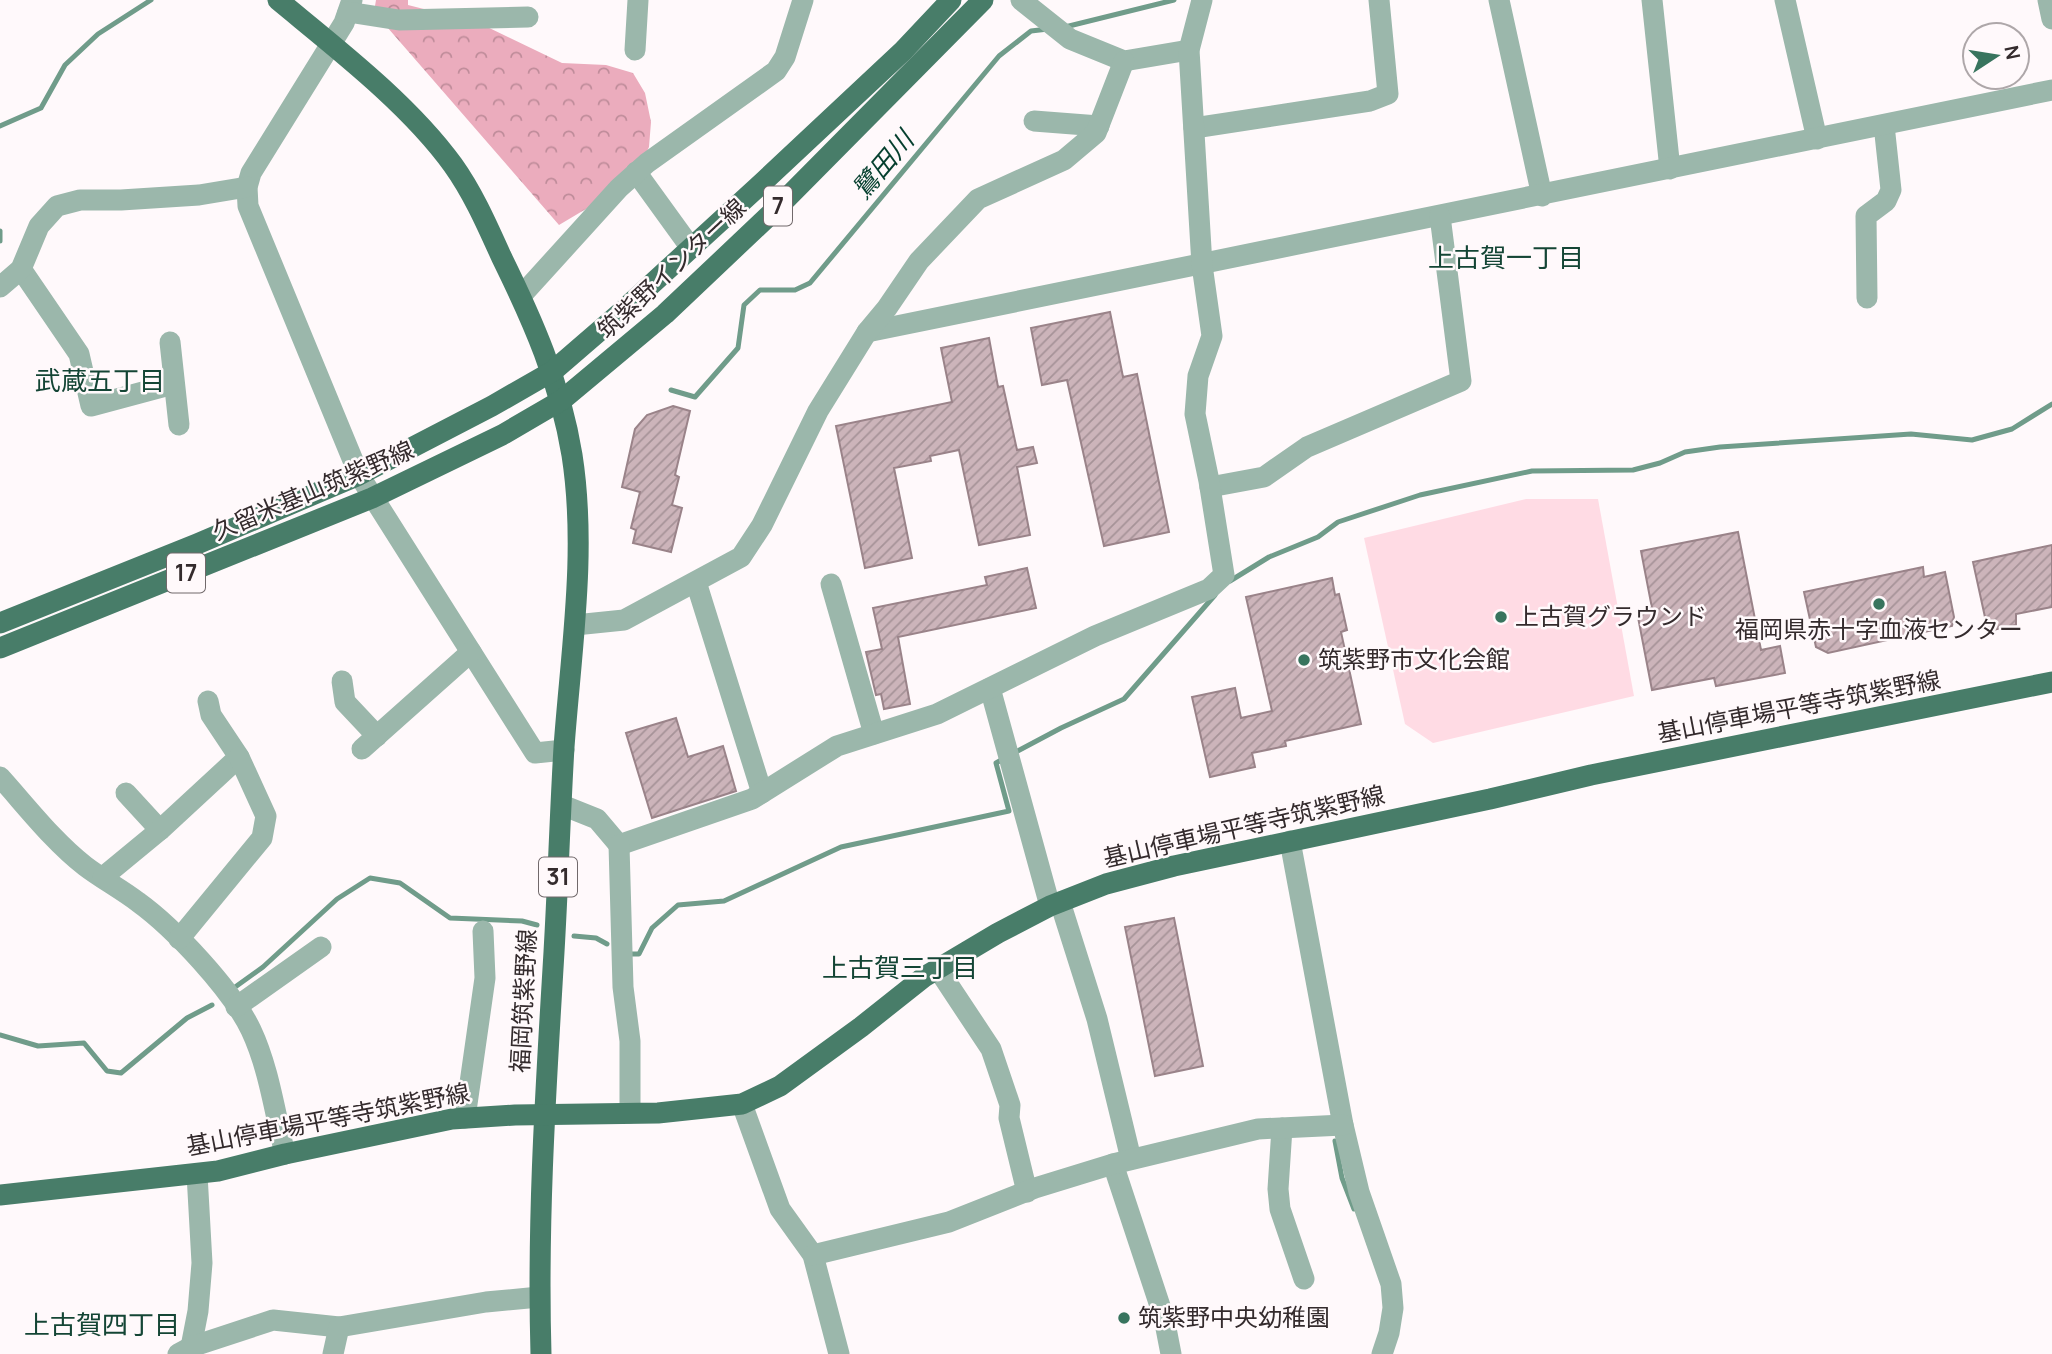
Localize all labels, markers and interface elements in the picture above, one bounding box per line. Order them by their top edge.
north arrow [1961,21,2031,91]
text: N [1998,43,2027,62]
water label: 鷺田川 [843,121,923,206]
road number: 7 [764,186,792,226]
street label: 筑紫野インター線 [590,190,752,345]
district label: 上古賀一丁目 [1428,239,1584,275]
district label: 武蔵五丁目 [35,362,165,398]
street label: 久留米基山筑紫野線 [207,432,418,547]
road number: 17 [167,554,205,593]
marker: 福岡県赤十字血液センター [1871,596,1887,612]
place label: 上古賀グラウンド [1515,599,1707,632]
marker: 上古賀グラウンド [1493,609,1509,625]
place label: 福岡県赤十字血液センター [1735,612,2023,645]
place label: 筑紫野市文化会館 [1318,642,1510,675]
marker: 筑紫野市文化会館 [1296,652,1312,668]
street label: 基山停車場平等寺筑紫野線 [1654,662,1943,749]
street label: 基山停車場平等寺筑紫野線 [1100,777,1388,874]
road number: 31 [539,858,577,897]
street label: 福岡筑紫野線 [502,928,543,1074]
district label: 上古賀三丁目 [822,949,978,985]
street label: 基山停車場平等寺筑紫野線 [183,1075,472,1162]
place label: 筑紫野中央幼稚園 [1138,1300,1330,1333]
district label: 上古賀四丁目 [24,1306,180,1342]
marker: 筑紫野中央幼稚園 [1116,1310,1132,1326]

